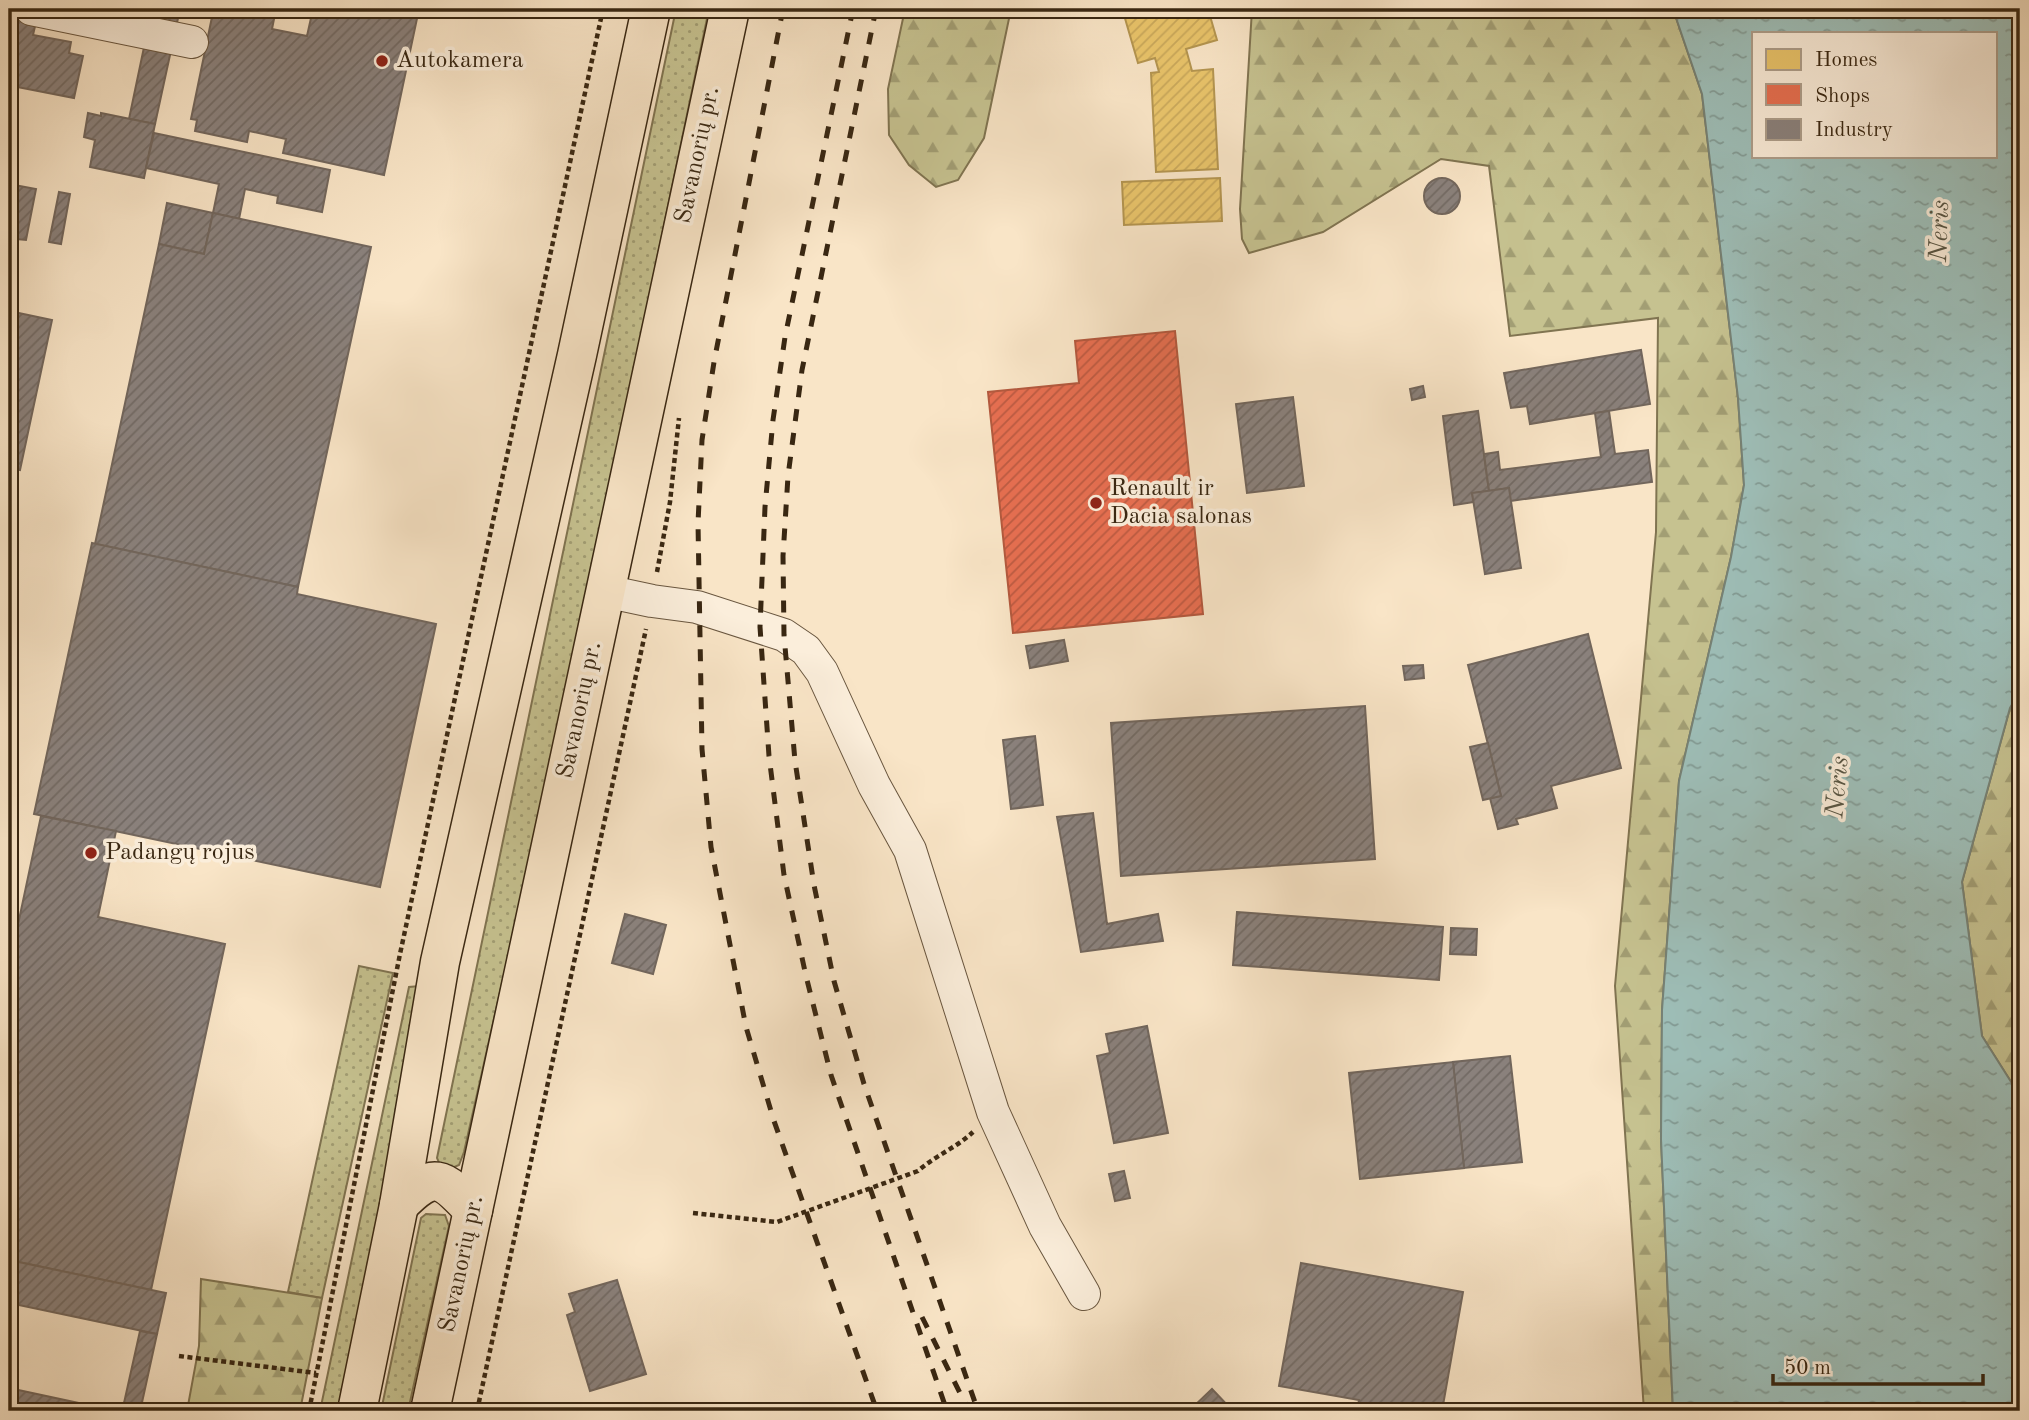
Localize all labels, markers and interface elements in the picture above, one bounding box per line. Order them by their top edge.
legend [1752,32,1997,158]
place label: Autokamera [396,49,524,73]
text: Homes [1815,50,1877,71]
marker: Autokamera [374,53,390,69]
street label: Savanorių pr. [672,84,724,226]
text: Shops [1815,86,1870,107]
text: Industry [1815,120,1893,141]
water label: Neris [1926,199,1954,263]
place label: Renault ir Dacia salonas [1110,477,1252,529]
marker: Renault ir Dacia salonas [1088,495,1104,511]
street label: Savanorių pr. [554,639,606,781]
water label: Neris [1822,755,1854,820]
place label: Padangų rojus [105,841,255,865]
marker: Padangų rojus [83,845,99,861]
street label: Savanorių pr. [436,1193,488,1335]
scale bar [1773,1343,1983,1387]
text: 50 m [1784,1358,1831,1379]

